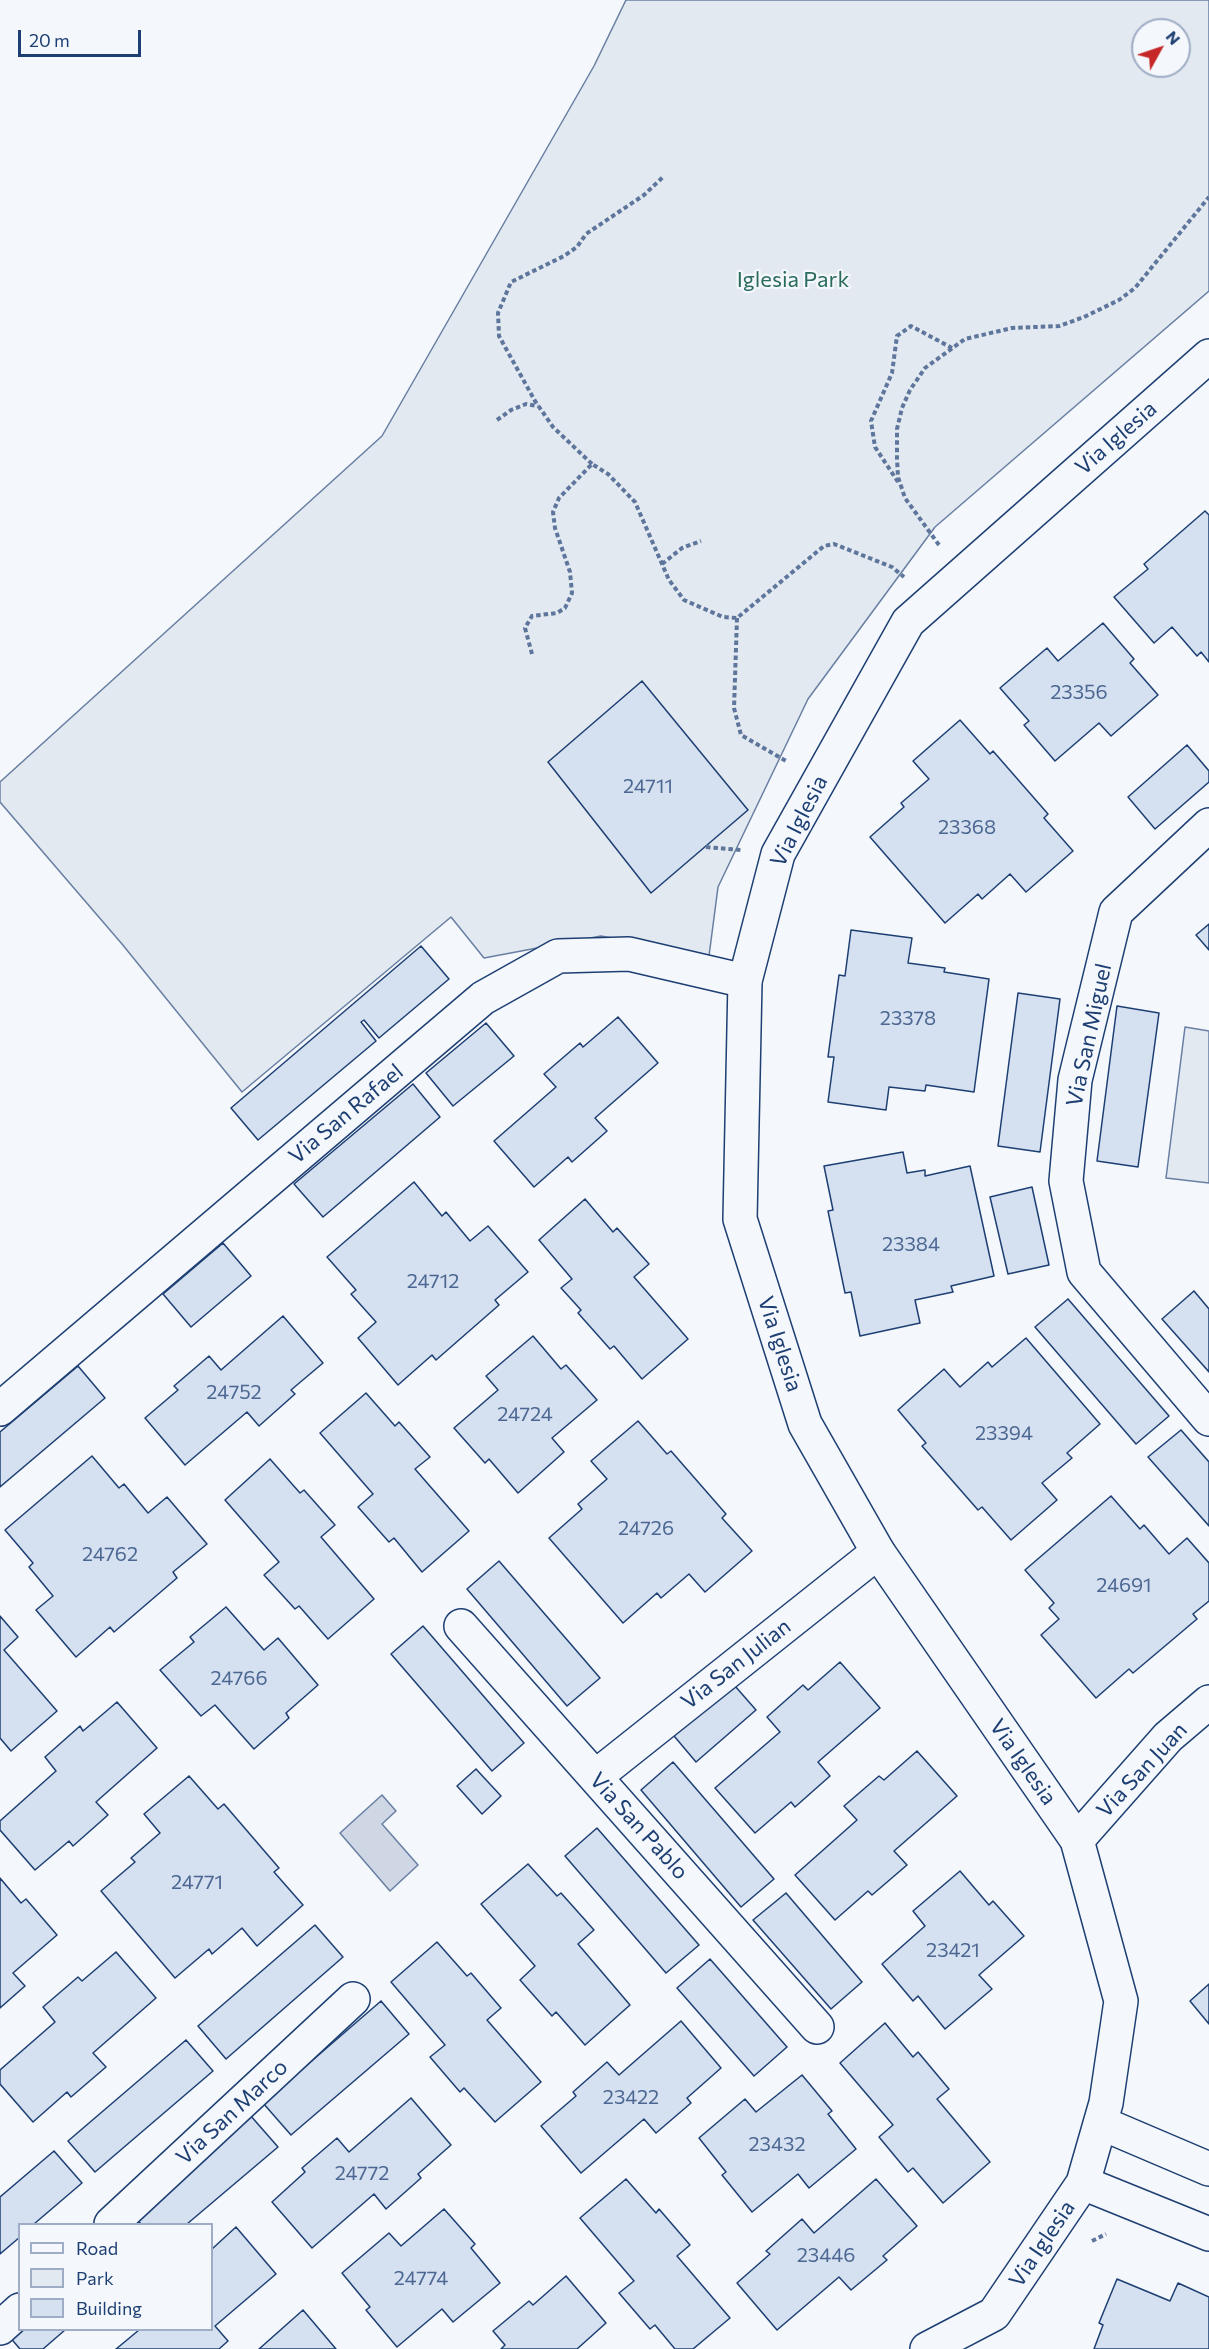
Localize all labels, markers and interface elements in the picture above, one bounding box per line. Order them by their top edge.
scale bar [21,18,144,56]
north arrow [1131,18,1191,78]
text: N [1163,27,1185,48]
text: 20 m [29,29,70,51]
park label: Iglesia Park [737,267,849,293]
street label: Via Iglesia [1070,396,1162,480]
house number: 23356 [1050,680,1108,704]
street label: Via Iglesia [765,771,833,871]
house number: 24711 [623,774,673,798]
house number: 23368 [938,815,996,839]
street label: Via San Miguel [1061,961,1117,1109]
house number: 23378 [880,1006,936,1030]
street label: Via San Rafael [283,1059,409,1169]
house number: 23384 [882,1232,940,1256]
house number: 24712 [407,1269,459,1293]
street label: Via Iglesia [752,1293,808,1395]
house number: 24752 [206,1380,262,1404]
house number: 24724 [497,1402,553,1426]
house number: 23394 [975,1421,1033,1445]
house number: 24726 [618,1516,674,1540]
house number: 24762 [82,1542,138,1566]
house number: 24691 [1096,1573,1152,1597]
street label: Via San Julian [676,1613,796,1715]
house number: 24766 [210,1666,268,1690]
street label: Via Iglesia [984,1714,1062,1810]
street label: Via San Juan [1091,1717,1193,1823]
street label: Via San Pablo [584,1767,694,1885]
house number: 24771 [171,1870,223,1894]
house number: 23421 [926,1938,980,1962]
street label: Via San Marco [171,2054,293,2170]
house number: 23422 [603,2085,659,2109]
house number: 23432 [749,2132,805,2156]
house number: 24772 [335,2161,389,2185]
street label: Via Iglesia [1003,2196,1081,2292]
legend [18,2223,213,2331]
text: Road [76,2237,118,2259]
house number: 23446 [797,2243,855,2267]
house number: 24774 [394,2266,448,2290]
text: Park [76,2267,114,2289]
text: Building [76,2297,142,2319]

